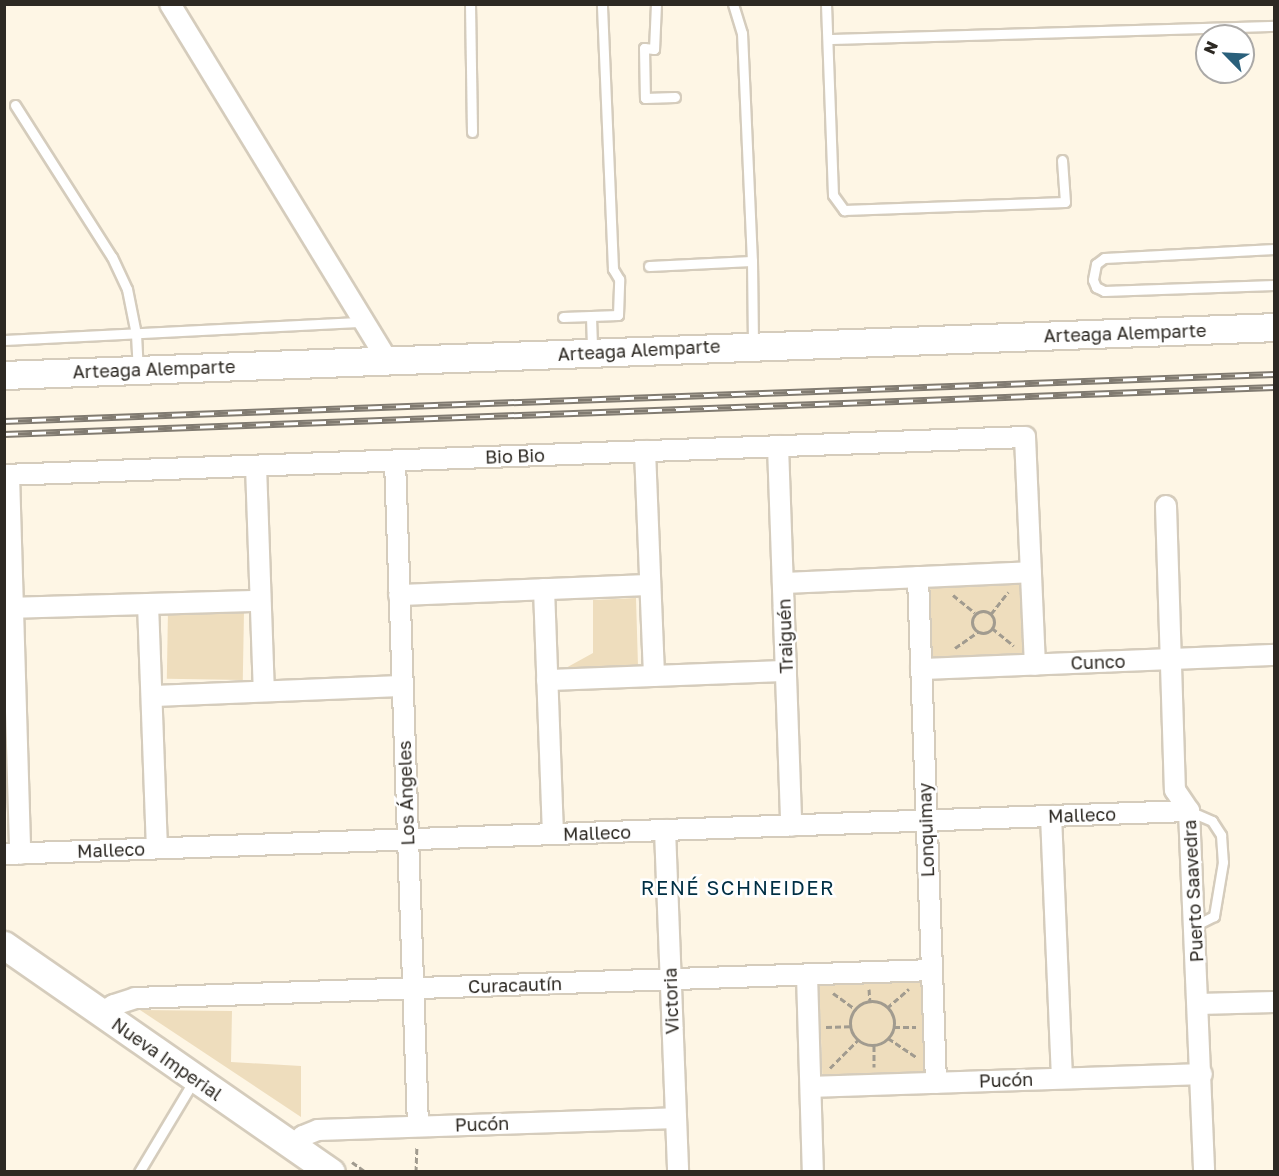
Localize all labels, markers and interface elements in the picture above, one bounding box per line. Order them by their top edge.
north arrow [1195,24,1255,84]
text: N [1199,38,1222,57]
street label: Arteaga Alemparte [1043,319,1207,347]
street label: Arteaga Alemparte [557,335,721,365]
street label: Arteaga Alemparte [72,355,236,383]
street label: Bio Bio [485,444,545,468]
street label: Traiguén [773,598,797,674]
street label: Cunco [1070,650,1126,674]
street label: Los Ángeles [393,740,419,846]
street label: Lonquimay [914,782,938,878]
street label: Malleco [1048,803,1116,827]
street label: Puerto Saavedra [1178,819,1208,963]
street label: Malleco [563,821,631,845]
street label: Malleco [77,838,145,862]
district label: RENÉ SCHNEIDER [641,875,835,899]
street label: Victoria [659,967,683,1035]
street label: Curacautín [468,973,562,997]
street label: Nueva Imperial [108,1013,226,1105]
street label: Pucón [978,1068,1034,1092]
street label: Pucón [454,1112,510,1136]

